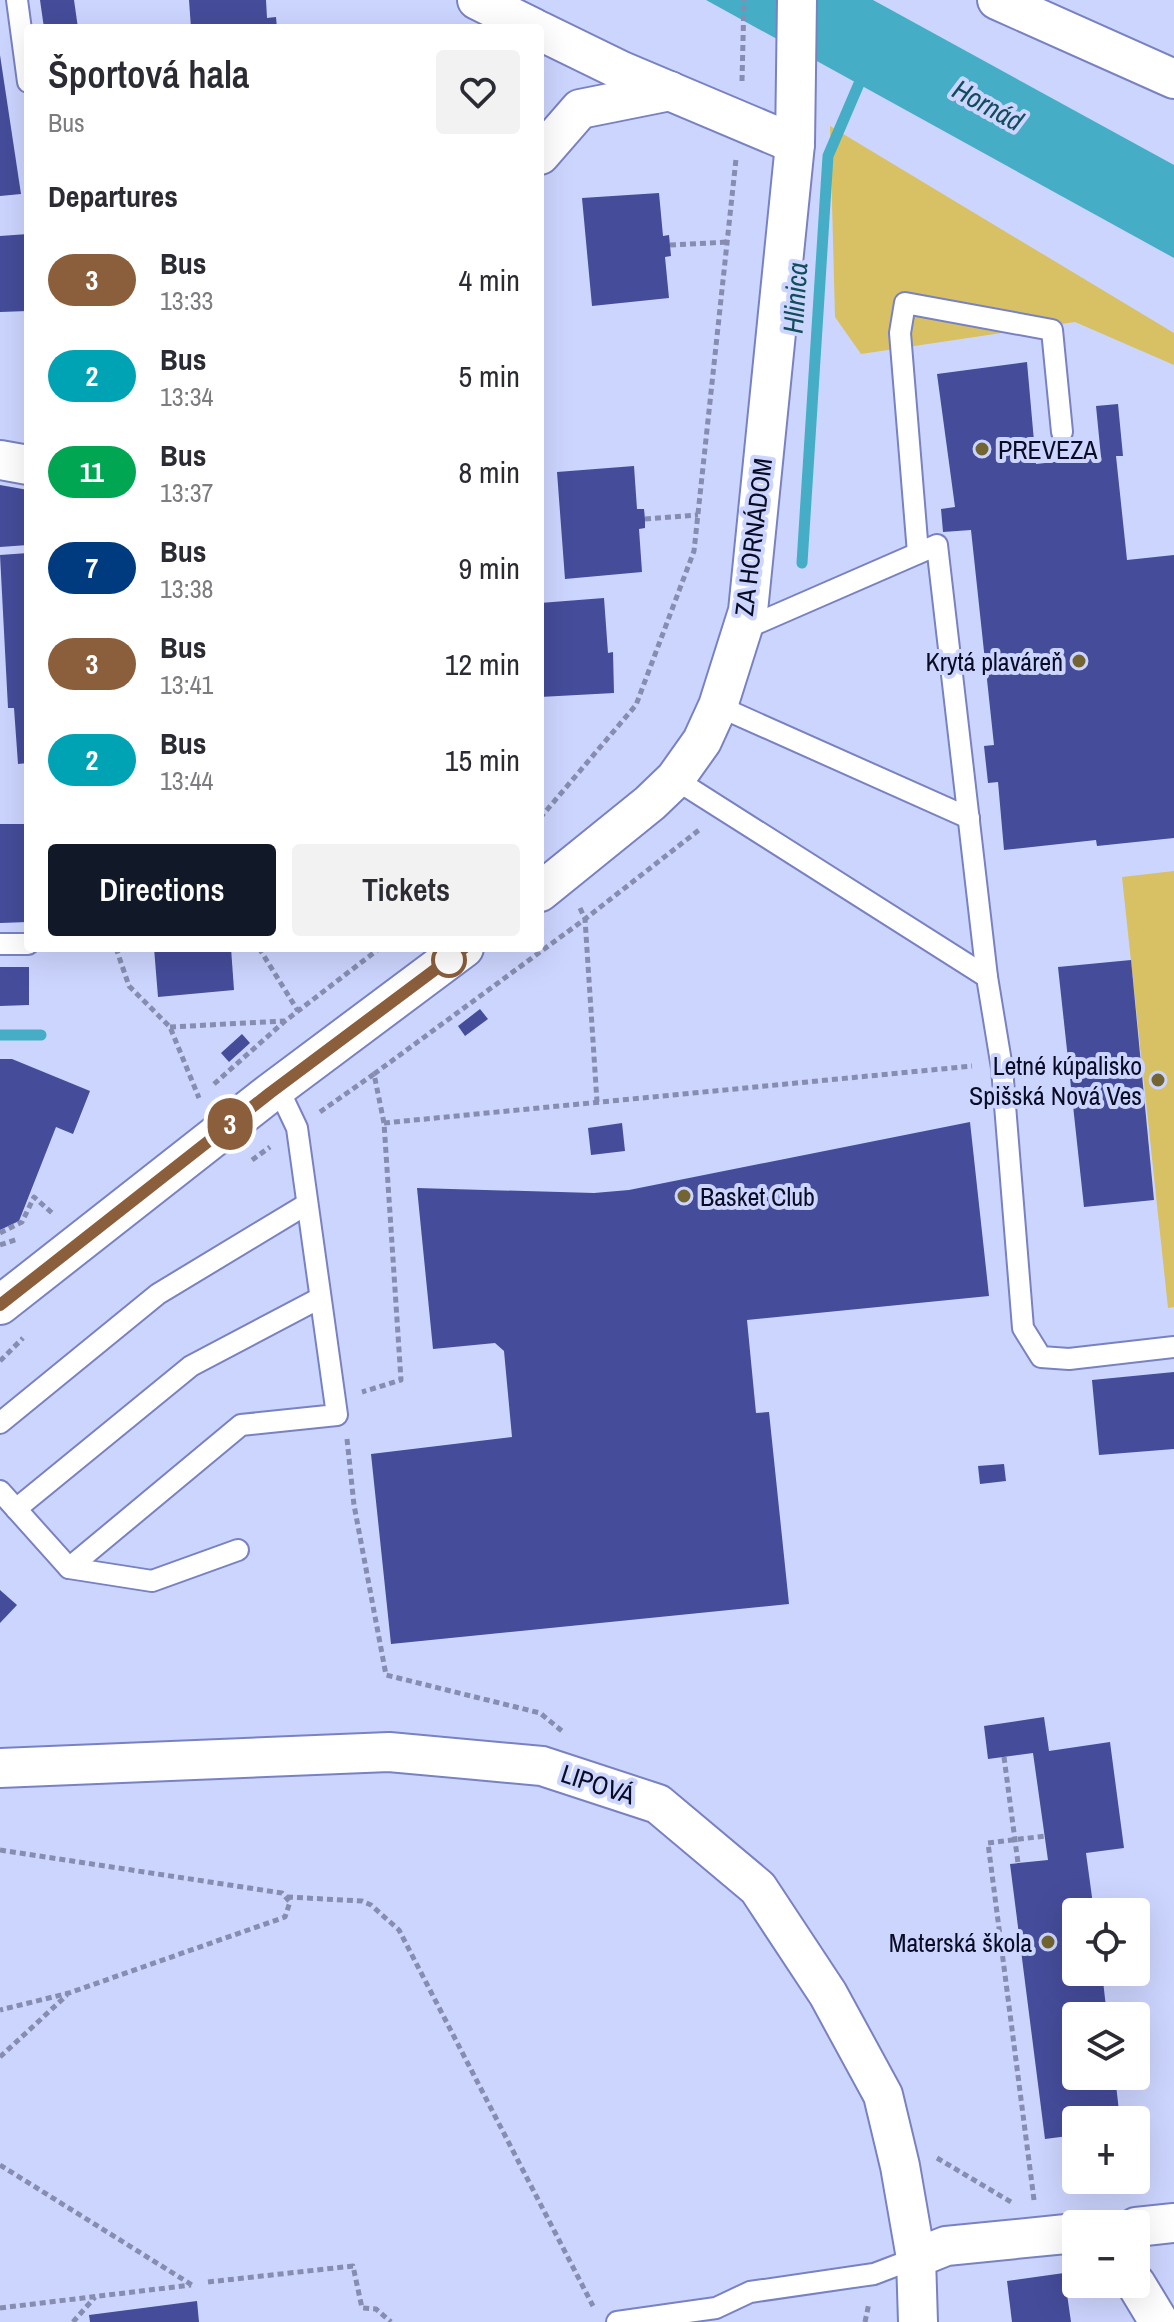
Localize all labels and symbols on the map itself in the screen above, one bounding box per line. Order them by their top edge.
water label: Hornád [946,70,1030,140]
water label: Hlinica [774,261,816,335]
place label: PREVEZA [998,432,1098,467]
marker: PREVEZA [973,440,991,458]
street label: ZA HORNÁDOM [726,456,780,618]
place label: Krytá plaváreň [926,644,1063,679]
marker: Krytá plaváreň [1070,652,1088,670]
unlabelled marker [432,943,466,977]
place label: Letné kúpalisko Spišská Nová Ves [969,1048,1142,1113]
marker: Letné kúpalisko Spišská Nová Ves [1149,1071,1167,1089]
line badge: 3 [204,1098,256,1150]
place label: Basket Club [700,1179,815,1214]
marker: Basket Club [675,1187,693,1205]
street label: LIPOVÁ [557,1756,640,1813]
place label: Materská škola [889,1925,1032,1960]
marker: Materská škola [1039,1933,1057,1951]

